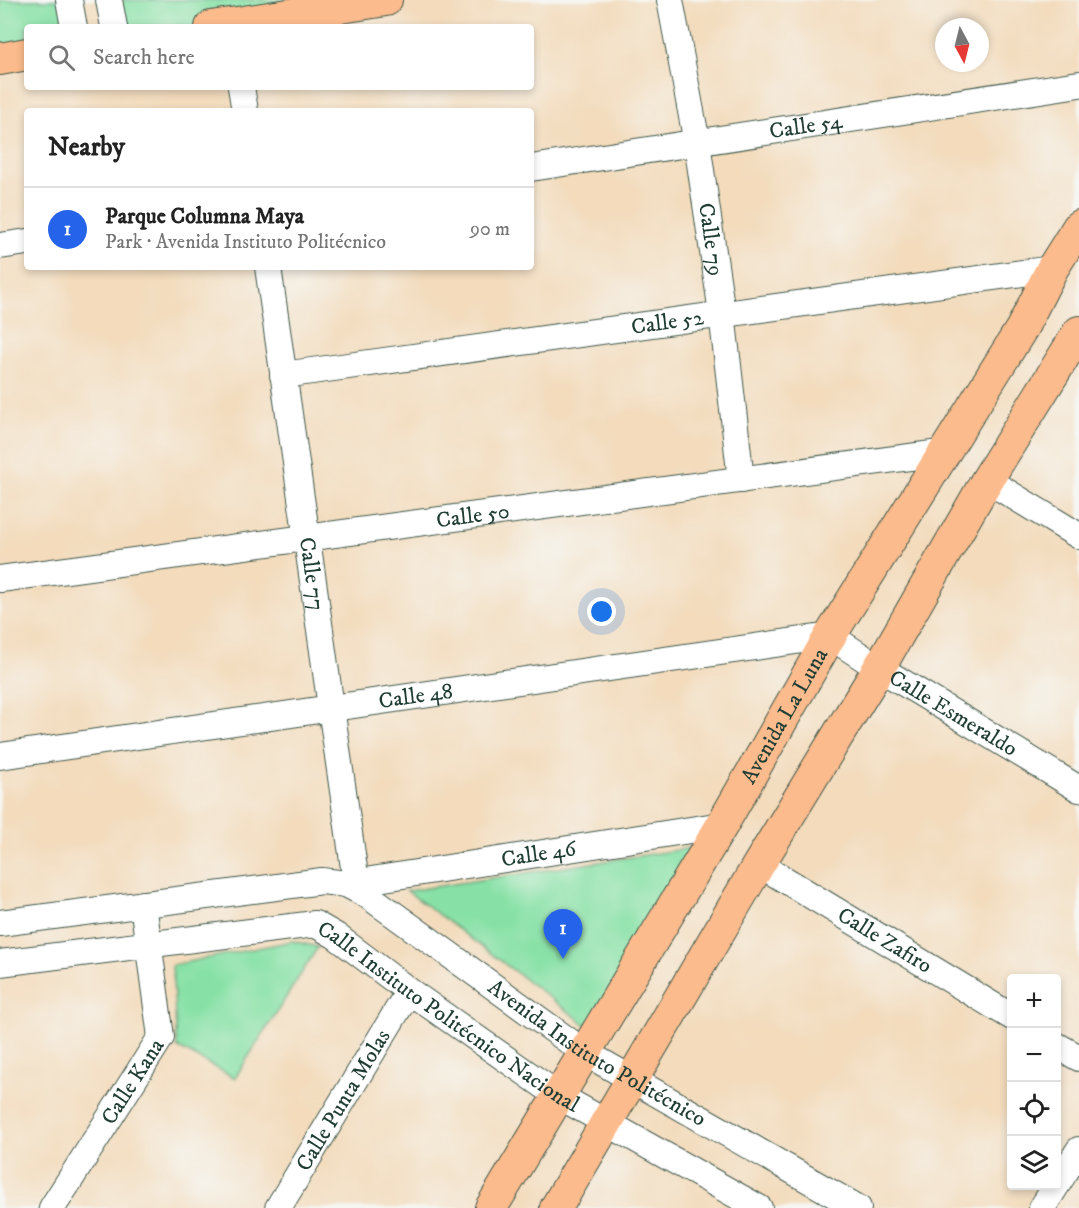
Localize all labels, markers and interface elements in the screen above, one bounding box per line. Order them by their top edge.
north arrow [935,18,989,72]
search box [24,24,534,90]
icon: search [45,41,78,74]
text: Search here [93,44,195,71]
street label: Calle 54 [767,107,845,145]
text: Nearby [48,131,125,164]
street label: Calle 79 [692,201,730,278]
text: Parque Columna Maya [105,203,304,230]
text: 1 [64,217,71,242]
text: 90 m [470,217,510,242]
text: Park · Avenida Instituto Politécnico [105,230,386,255]
street label: Calle 52 [629,304,705,340]
street label: Calle 50 [434,497,511,534]
street label: Calle 77 [293,535,331,612]
your location [587,597,616,626]
street label: Avenida La Luna [735,643,834,788]
street label: Calle Esmeraldo [884,664,1022,762]
street label: Calle 48 [377,677,455,715]
street label: Calle 46 [499,834,579,873]
street label: Calle Zafiro [833,901,937,979]
pin: 1 [544,910,582,959]
street label: Calle Instituto Politécnico Nacional [313,915,585,1118]
street label: Avenida Instituto Politécnico [483,974,711,1132]
map controls [1007,974,1061,1190]
button: + [1007,974,1061,1028]
street label: Calle Punta Molas [290,1024,396,1176]
button: − [1007,1028,1061,1082]
street label: Calle Kana [95,1033,170,1130]
button: locate [1007,1082,1061,1136]
button: layers [1007,1136,1061,1190]

